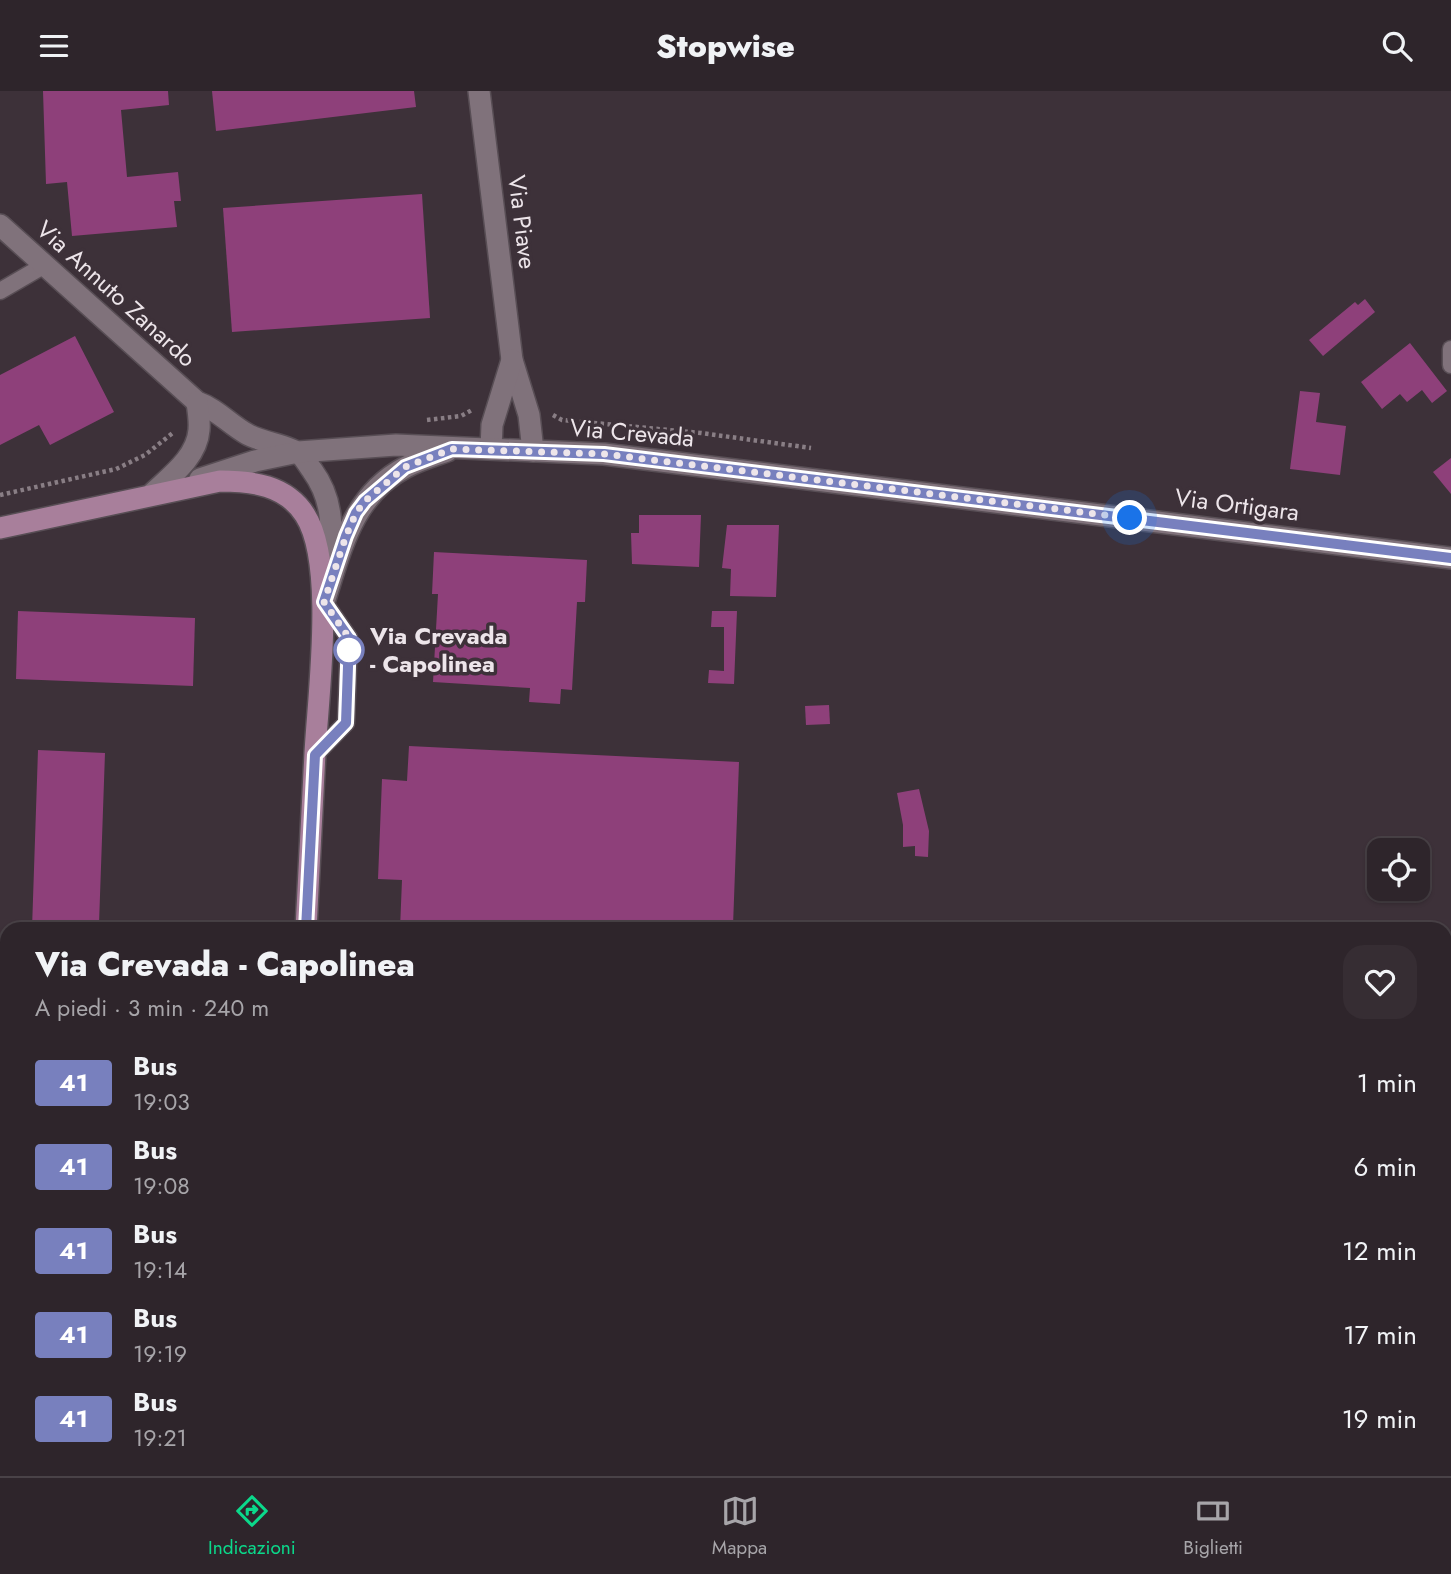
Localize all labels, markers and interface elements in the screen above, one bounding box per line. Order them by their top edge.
text: Stopwise [656,23,795,69]
icon: menu [35,27,73,65]
icon: search [1378,27,1416,65]
street label: Via Piave [499,173,546,271]
street label: Via Annuto Zanardo [29,212,204,375]
street label: Via Crevada [569,410,696,455]
street label: Via Ortigara [1173,480,1301,529]
your location [1112,500,1147,535]
place label: Via Crevada - Capolinea [369,618,507,681]
marker: Via Crevada - Capolinea [334,635,364,665]
map controls [1367,838,1430,901]
button: locate [1367,838,1430,901]
text: Via Crevada - Capolinea [35,941,415,988]
button: heart [1343,945,1417,1019]
text: A piedi · 3 min · 240 m [35,991,269,1025]
text: Bus [133,1047,177,1085]
text: 1 min [1357,1064,1417,1102]
text: 41 [59,1065,88,1100]
text: 19:03 [133,1085,190,1119]
text: Bus [133,1131,177,1169]
text: 6 min [1354,1148,1417,1186]
text: 41 [59,1149,88,1184]
text: 19:08 [133,1169,190,1203]
text: Bus [133,1215,177,1253]
text: 12 min [1342,1232,1417,1270]
text: 41 [59,1233,88,1268]
text: 19:14 [133,1253,187,1287]
text: Bus [133,1299,177,1337]
text: 17 min [1343,1316,1417,1354]
text: 41 [59,1317,88,1352]
text: 19:19 [133,1337,187,1371]
text: Bus [133,1383,177,1421]
text: 19 min [1342,1400,1417,1438]
text: 41 [59,1401,88,1436]
text: 19:21 [133,1421,187,1455]
tab: Indicazioni [208,1492,296,1561]
tab: Mappa [712,1492,767,1561]
tab: Biglietti [1183,1492,1243,1561]

